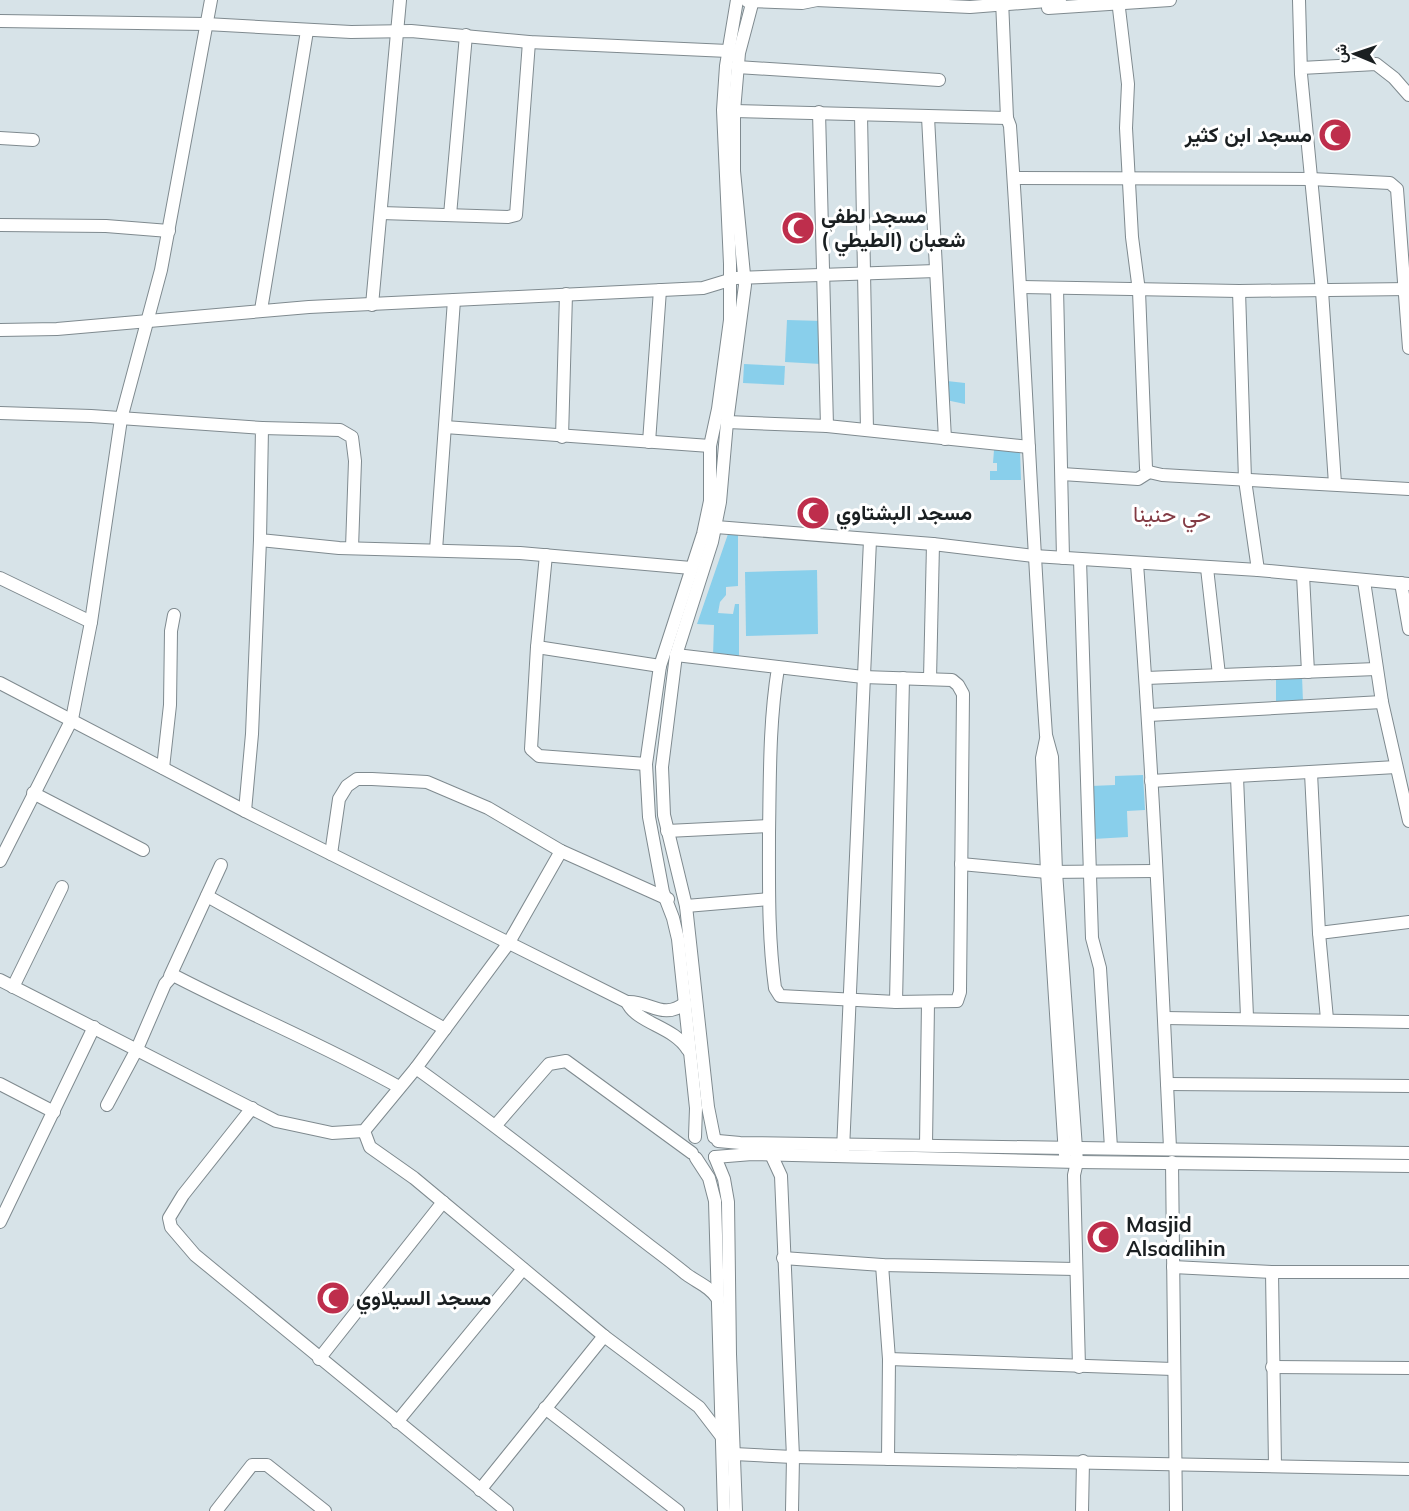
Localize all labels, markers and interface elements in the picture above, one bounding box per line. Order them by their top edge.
north arrow [1325,24,1385,84]
text: ش [1330,44,1350,63]
mosque icon: مسجد ابن كثير [1317,117,1353,153]
place label: مسجد ابن كثير [1184,121,1312,148]
place label: مسجد لطفي شعبان (الطيطي ) [821,202,965,257]
mosque icon: مسجد لطفي شعبان (الطيطي ) [780,210,816,246]
mosque icon: مسجد البشتاوي [795,495,831,531]
place label: مسجد البشتاوي [836,499,972,530]
district label: حي حنينا [1133,500,1211,533]
place label: Masjid Alsaalihin [1126,1211,1226,1261]
mosque icon: Masjid Alsaalihin [1085,1219,1121,1255]
mosque icon: مسجد السيلاوي [315,1280,351,1316]
place label: مسجد السيلاوي [356,1284,491,1315]

